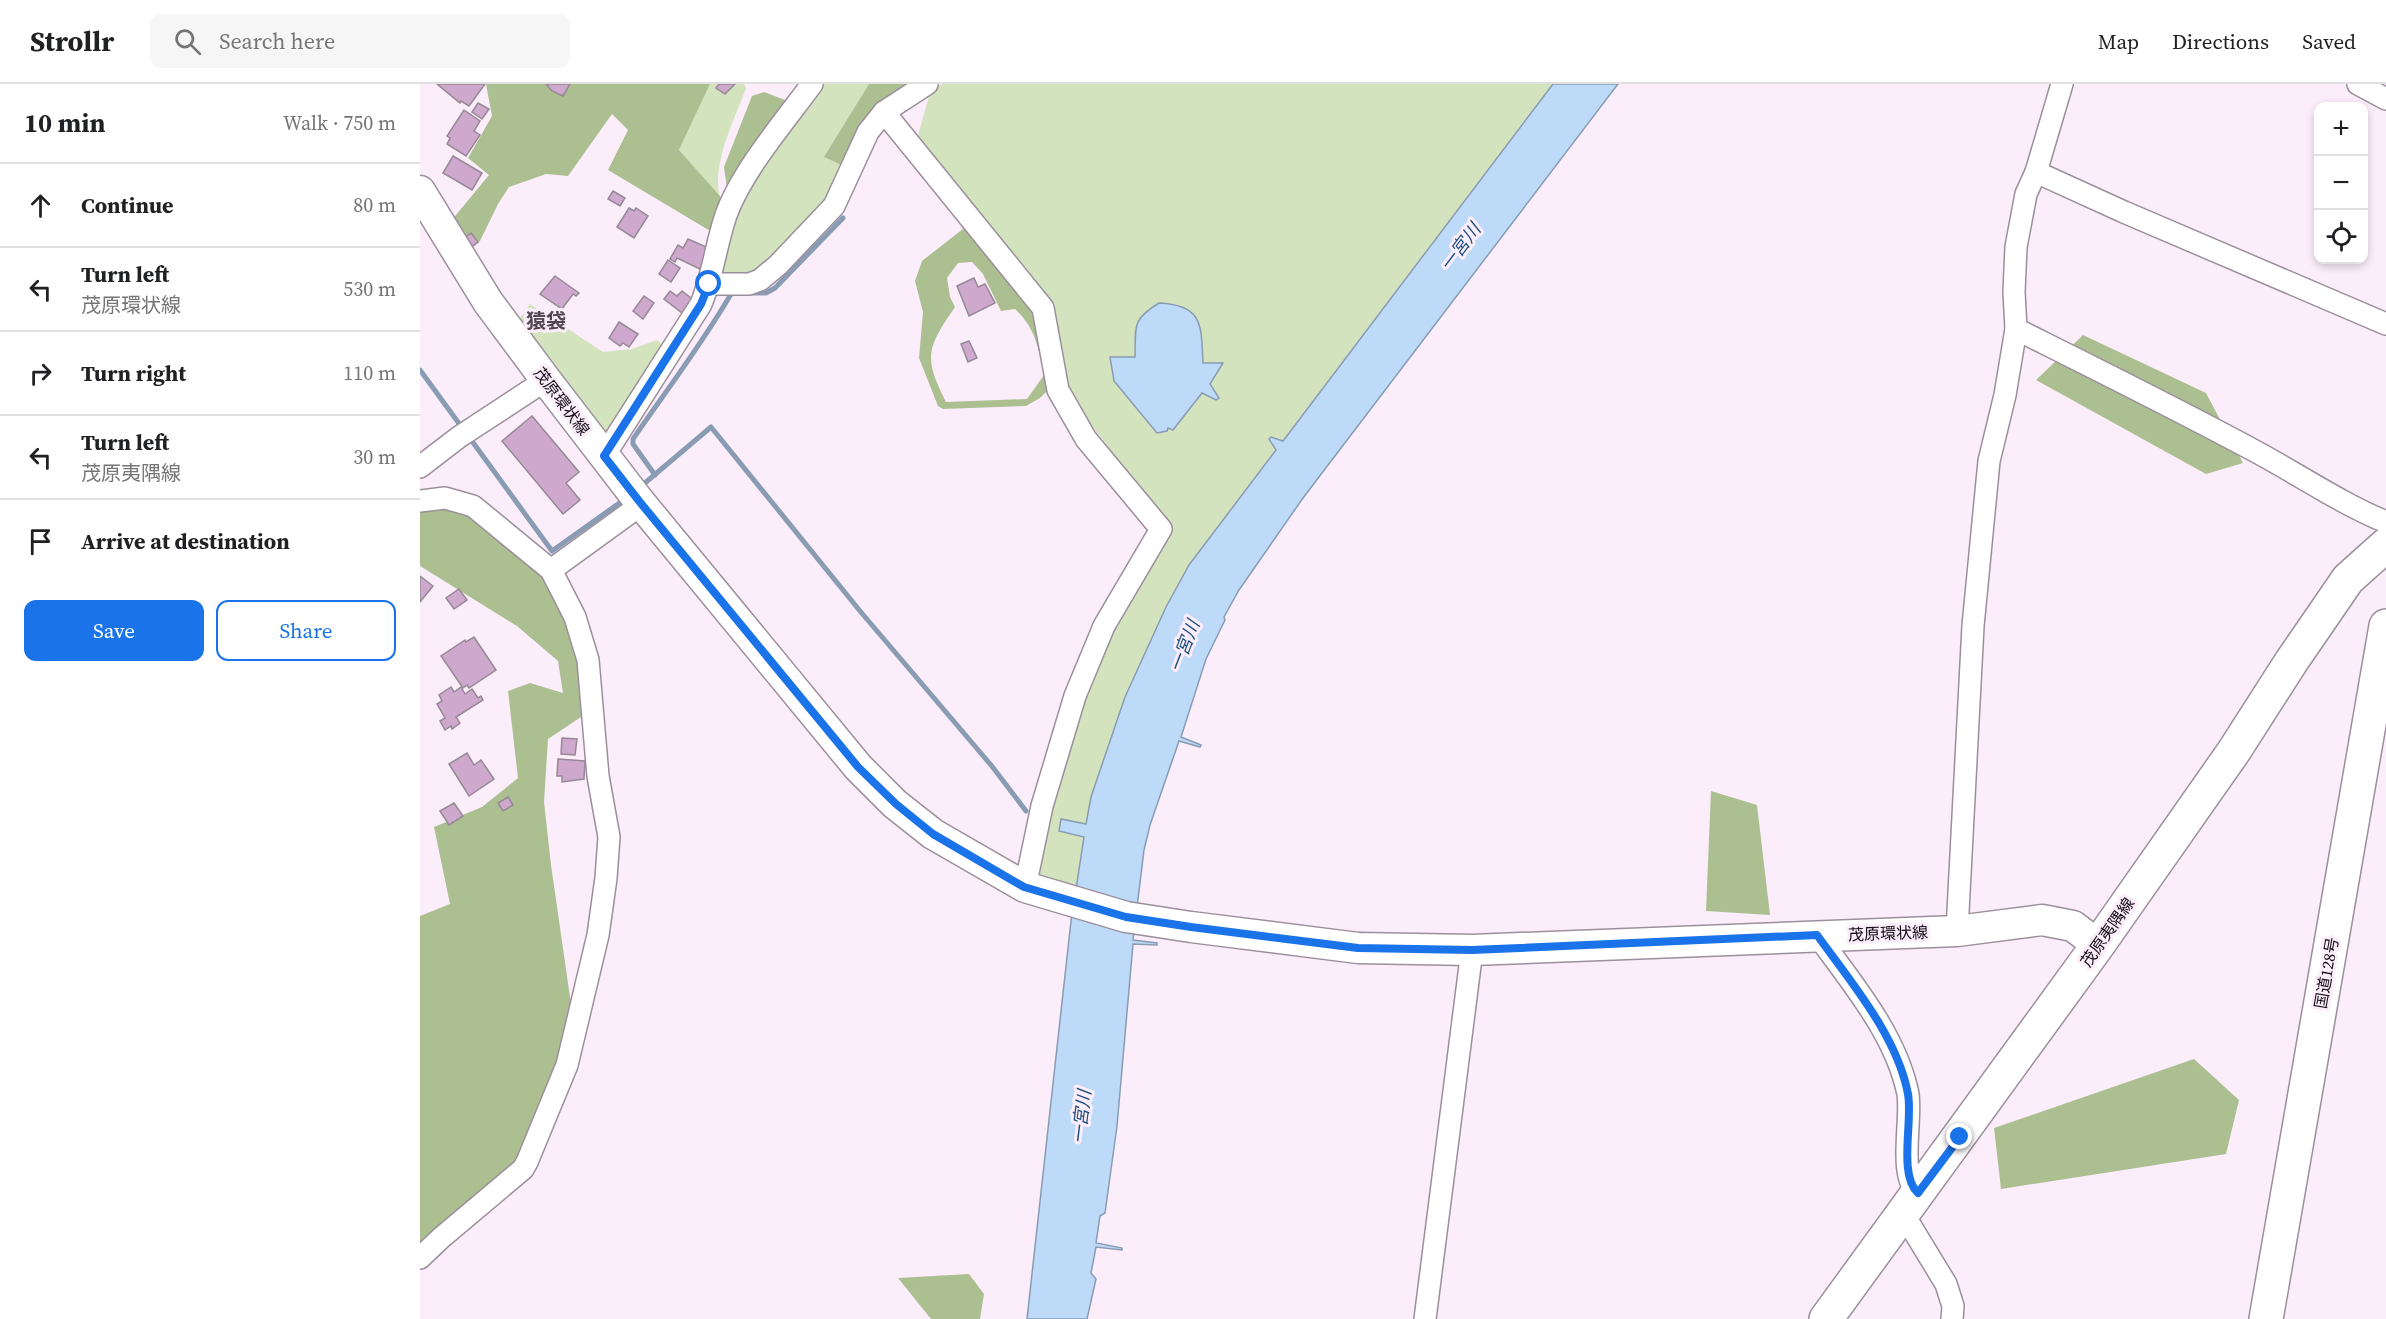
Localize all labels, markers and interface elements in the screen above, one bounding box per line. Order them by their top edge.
search box [150,14,570,68]
text: Strollr [30,22,114,60]
icon: search [171,25,204,58]
text: Search here [219,26,335,56]
text: Map [2098,27,2139,56]
text: Directions [2172,27,2269,56]
text: Saved [2302,27,2356,56]
map controls [2314,102,2368,264]
button: + [2314,102,2368,156]
text: 10 min [24,105,106,141]
text: Walk · 750 m [283,109,396,137]
button: − [2314,156,2368,210]
icon: ahead [24,189,57,222]
text: Continue [81,190,174,220]
text: 80 m [353,191,396,219]
button: locate [2314,210,2368,264]
water label: 一宮川 [1434,216,1487,276]
text: Turn left [81,259,169,289]
route start [695,270,721,296]
icon: left [24,273,57,306]
text: 530 m [343,275,396,303]
text: 茂原環状線 [81,291,181,319]
district label: 猿袋 [526,307,566,335]
icon: right [24,357,57,390]
text: Turn right [81,358,186,388]
text: 110 m [343,359,396,387]
street label: 茂原環状線 [529,362,595,440]
text: Turn left [81,427,169,457]
icon: left [24,441,57,474]
text: 30 m [353,443,396,471]
text: 茂原夷隅線 [81,459,181,487]
icon: arrive [24,525,57,558]
text: Arrive at destination [81,526,290,556]
button: Save [24,600,204,661]
button: Share [216,600,396,661]
water label: 一宮川 [1163,614,1206,676]
street label: 茂原夷隅線 [2075,893,2139,971]
street label: 茂原環状線 [1848,921,1928,945]
street label: 国道128号 [2309,936,2343,1010]
water label: 一宮川 [1065,1087,1097,1145]
route end [1946,1123,1972,1149]

